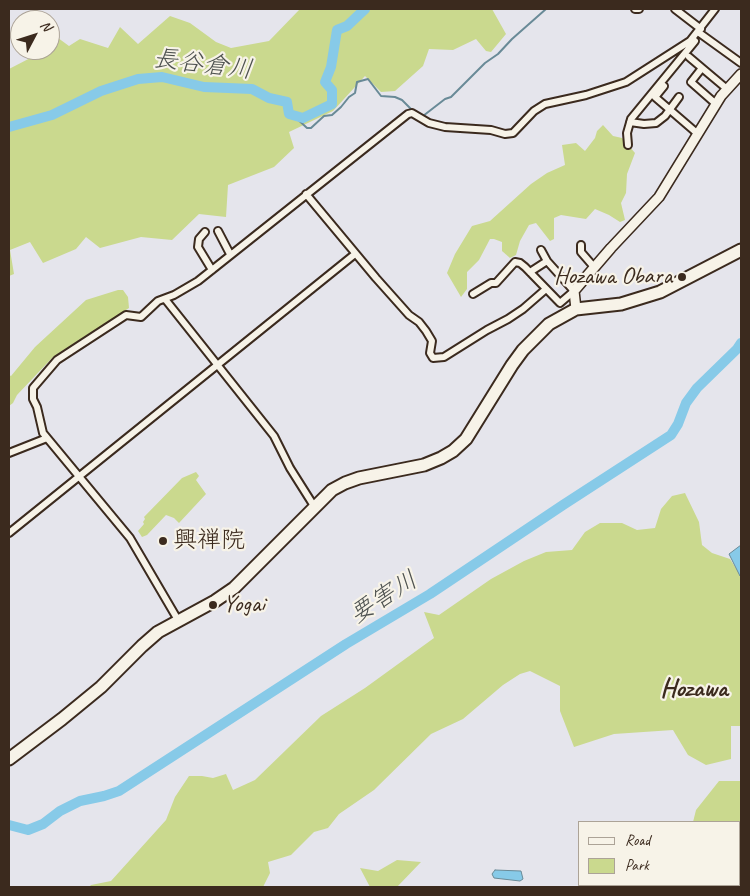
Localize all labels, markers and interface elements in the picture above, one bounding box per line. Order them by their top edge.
north arrow [10,10,60,60]
text: N [37,17,55,34]
water label: 長谷倉川 [152,44,254,86]
place label: Hozawa Obara [554,263,672,291]
marker: Hozawa Obara [676,271,688,283]
place label: 興禅院 [173,527,245,555]
marker: 興禅院 [157,535,169,547]
water label: 要害川 [344,565,424,631]
place label: Yogai [223,591,265,619]
marker: Yogai [207,599,219,611]
district label: Hozawa [660,673,728,705]
legend [578,821,740,886]
text: Road [625,831,650,850]
text: Park [625,856,649,875]

